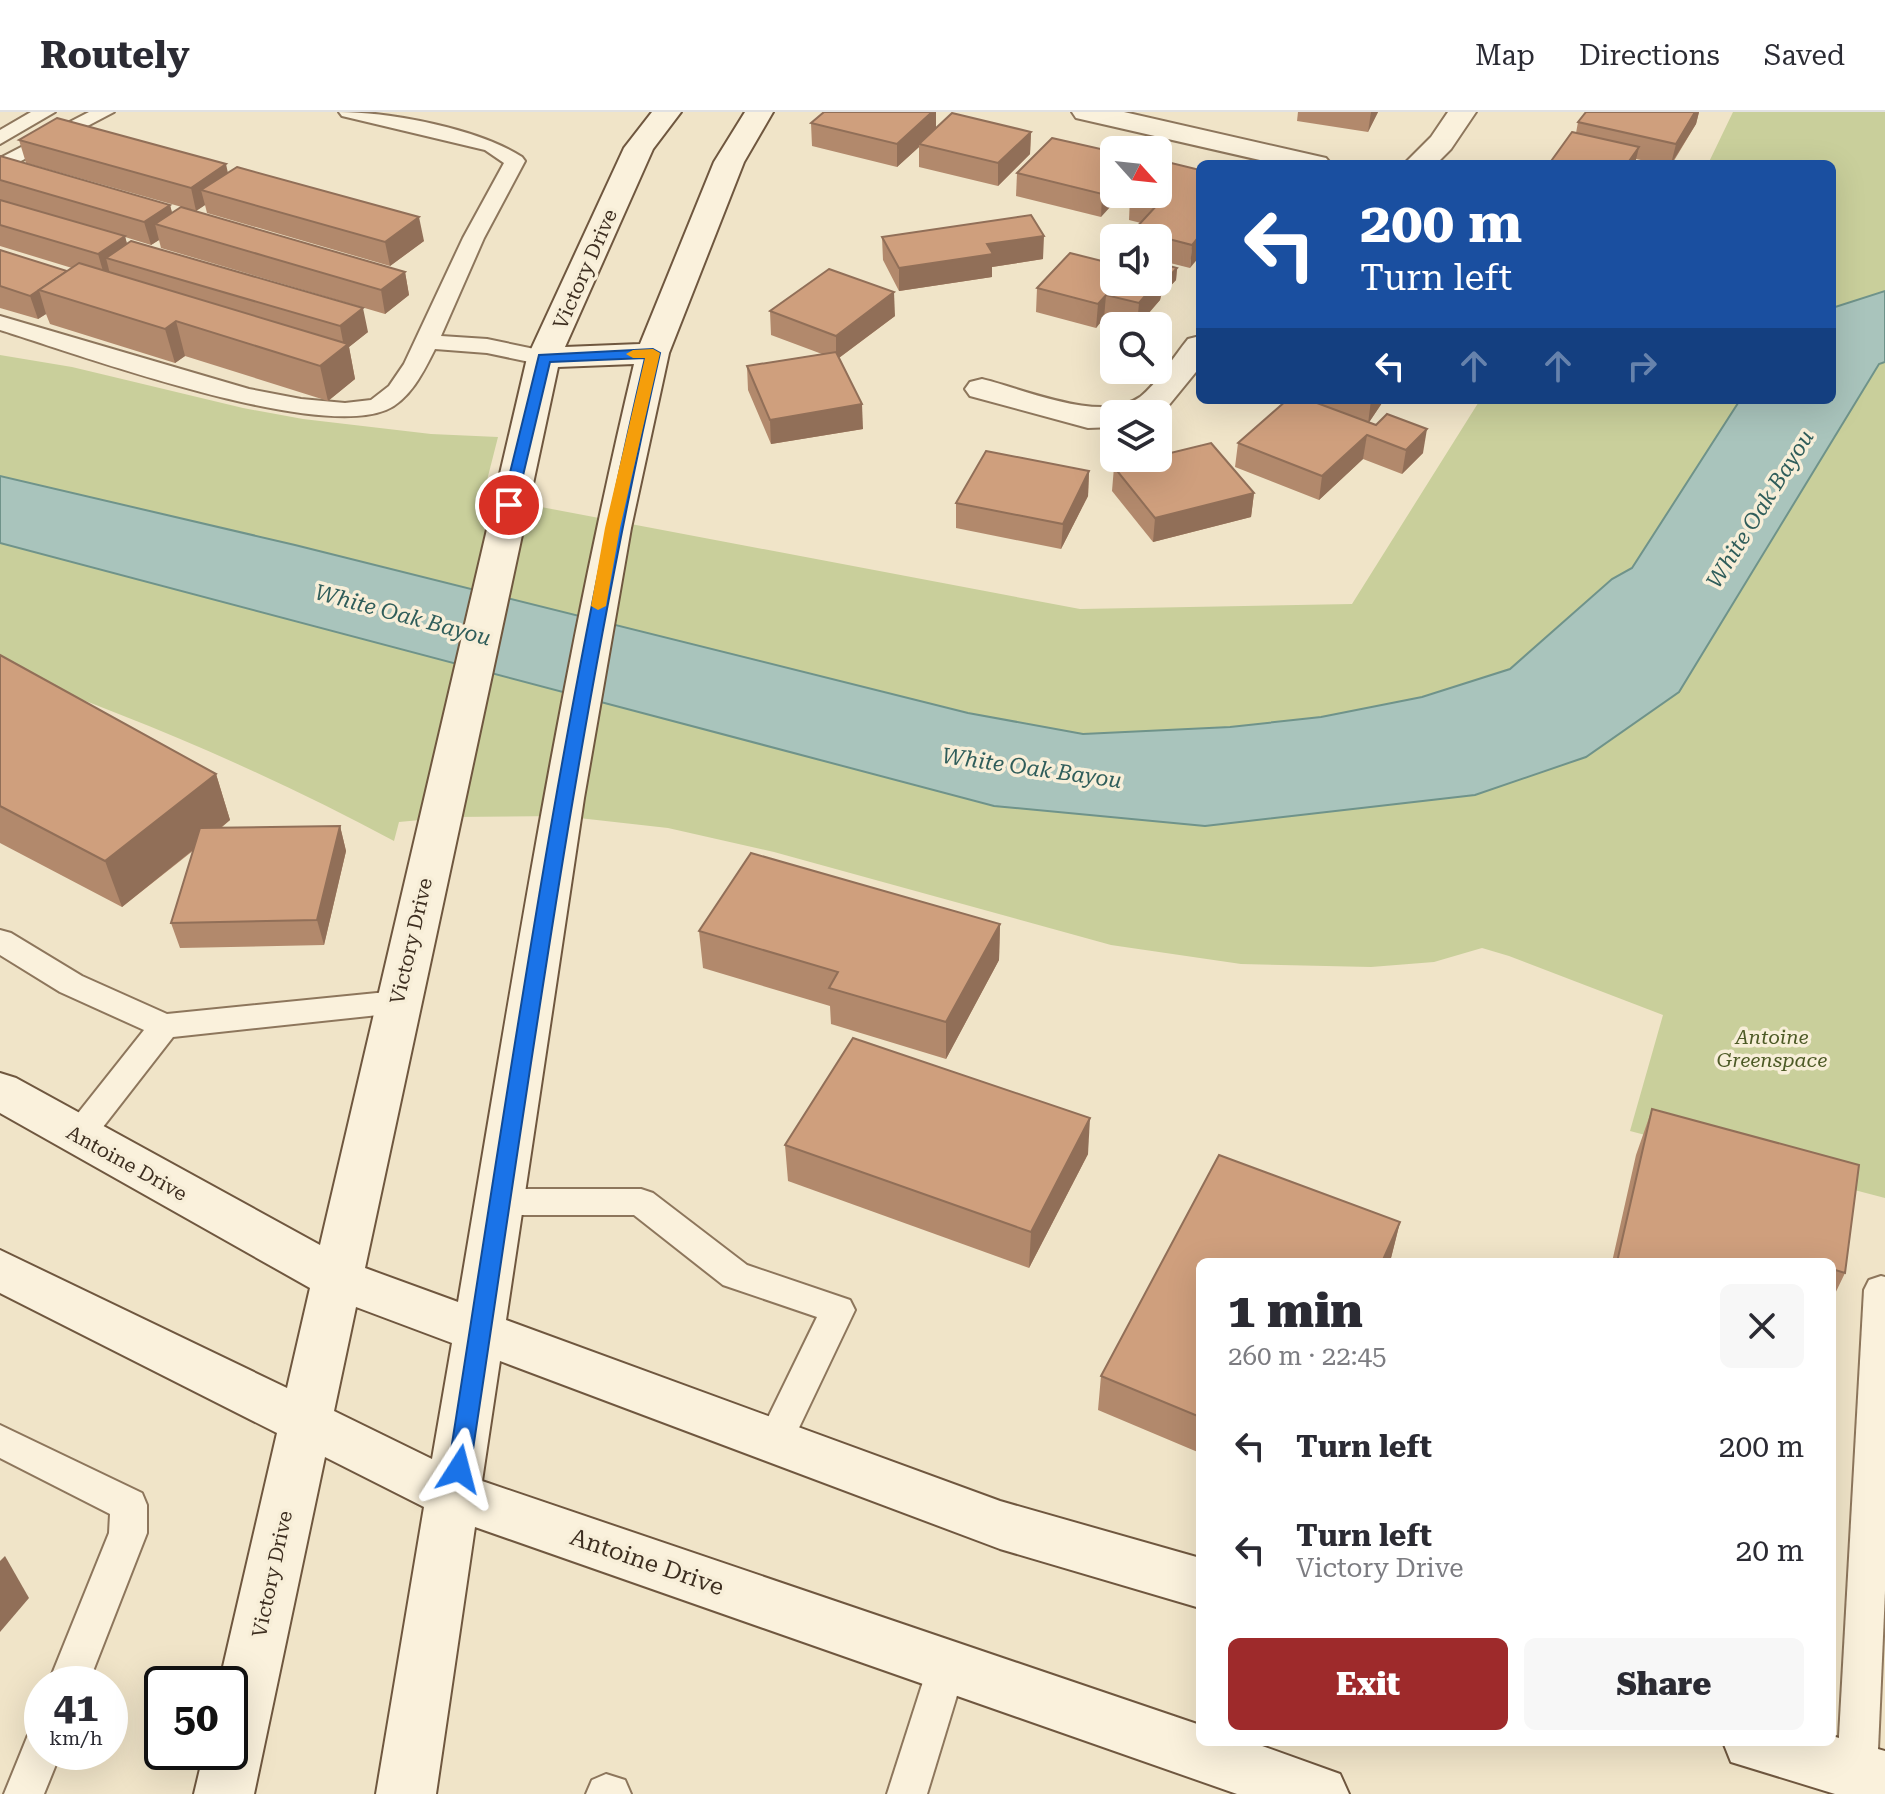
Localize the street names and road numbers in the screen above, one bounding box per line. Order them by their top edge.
street label: Victory Drive [548,205,622,333]
street label: Victory Drive [385,876,437,1006]
street label: Antoine Drive [63,1120,191,1206]
street label: Victory Drive [247,1508,297,1639]
street label: Antoine Drive [566,1523,728,1601]

